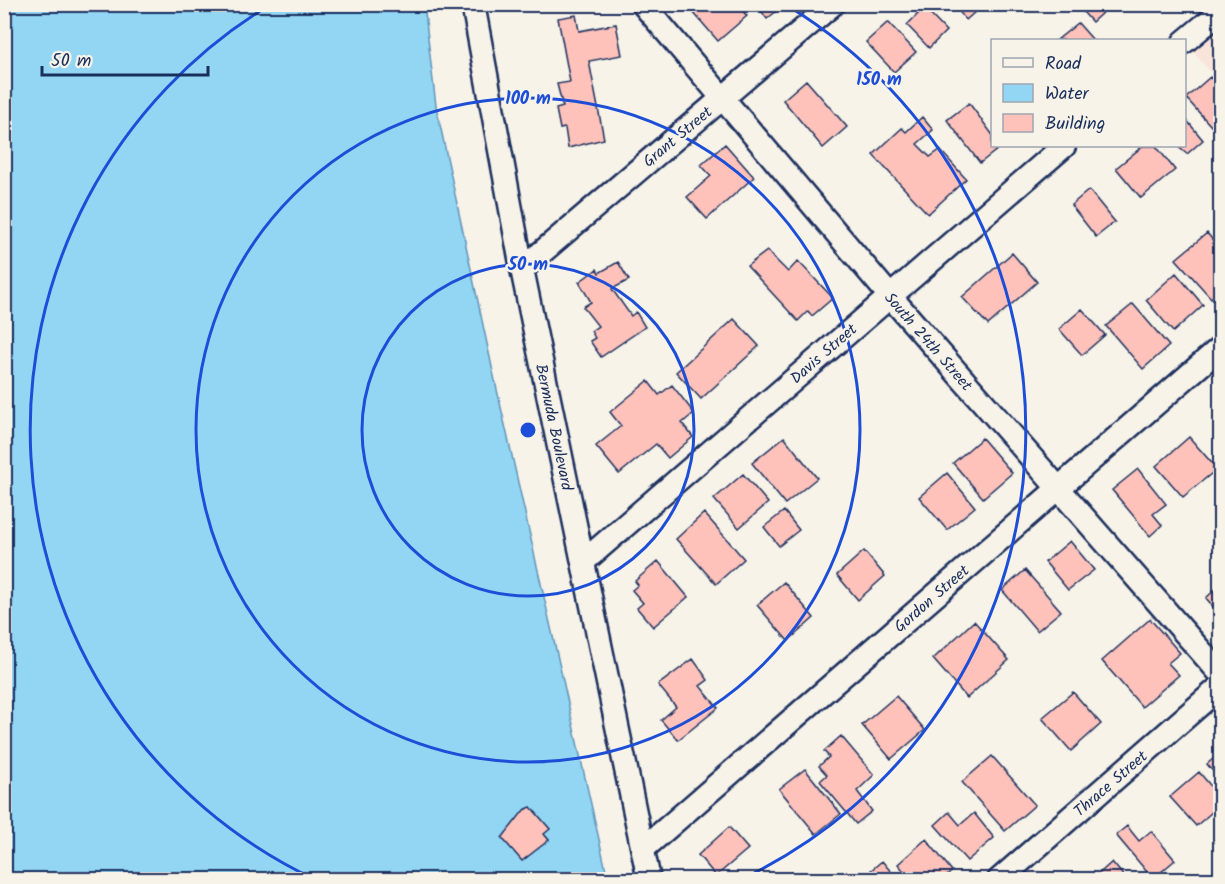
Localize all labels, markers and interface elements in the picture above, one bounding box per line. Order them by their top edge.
scale bar [42,39,208,77]
legend [991,39,1186,147]
text: 50 m [51,47,91,76]
text: Road [1045,50,1082,79]
text: 150 m [856,66,902,95]
text: Water [1045,80,1090,109]
text: 100 m [505,85,551,114]
street label: Grant Street [638,100,719,174]
text: Building [1045,110,1105,139]
text: 50 m [507,251,548,280]
street label: South 24th Street [878,287,979,398]
street label: Davis Street [785,317,864,391]
street label: Bermuda Boulevard [528,362,579,494]
centre of rings [518,420,538,440]
street label: Gordon Street [889,559,976,639]
street label: Thrace Street [1068,744,1154,823]

